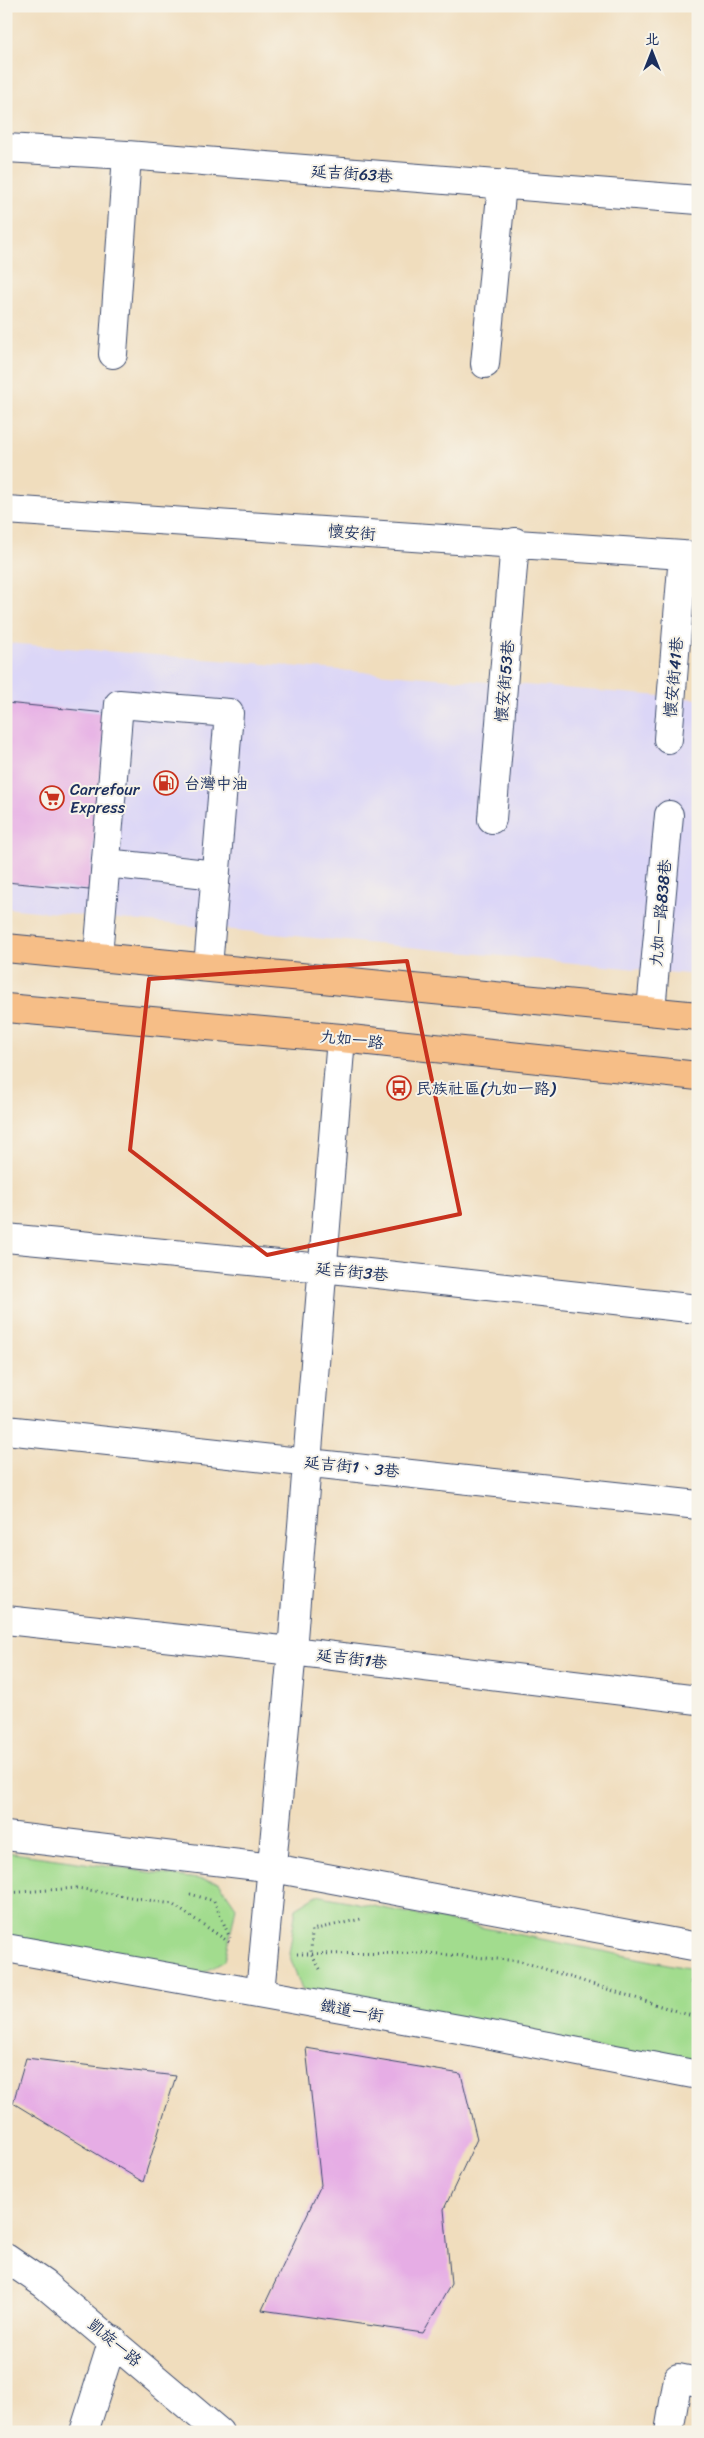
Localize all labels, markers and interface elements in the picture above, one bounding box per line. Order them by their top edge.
text: 北 [645,27,659,52]
north arrow [626,28,676,78]
street label: 延吉街63巷 [310,156,394,191]
street label: 懷安街 [327,516,377,549]
street label: 懷安街41巷 [656,635,691,719]
street label: 懷安街53巷 [486,639,523,723]
place label: 台灣中油 [184,769,248,798]
fuel station icon: 台灣中油 [153,770,179,796]
place label: Carrefour Express [70,775,141,822]
supermarket icon: Carrefour Express [39,785,65,811]
street label: 九如一路838巷 [641,858,680,968]
street label: 九如一路 [319,1022,385,1057]
place label: 民族社區(九如一路) [416,1074,557,1103]
bus stop icon: 民族社區(九如一路) [386,1075,412,1101]
street label: 延吉街3巷 [314,1253,390,1290]
street label: 延吉街1、3巷 [303,1447,401,1486]
street label: 延吉街1巷 [315,1640,389,1677]
street label: 鐵道一街 [318,1991,386,2030]
street label: 凱旋一路 [81,2311,149,2374]

